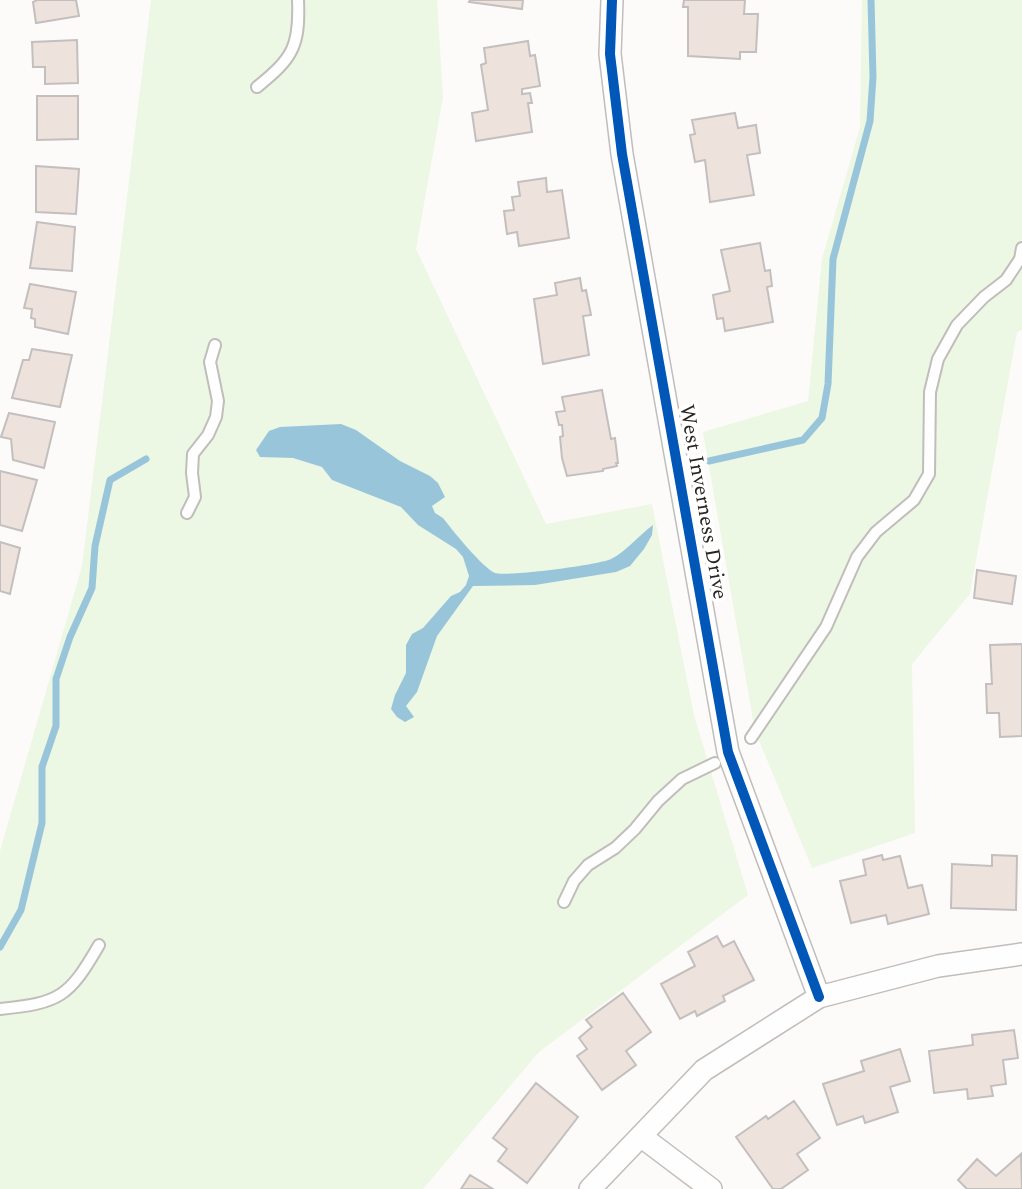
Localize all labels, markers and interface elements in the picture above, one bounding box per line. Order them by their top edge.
street label: West Inverness Drive [670,402,736,602]

